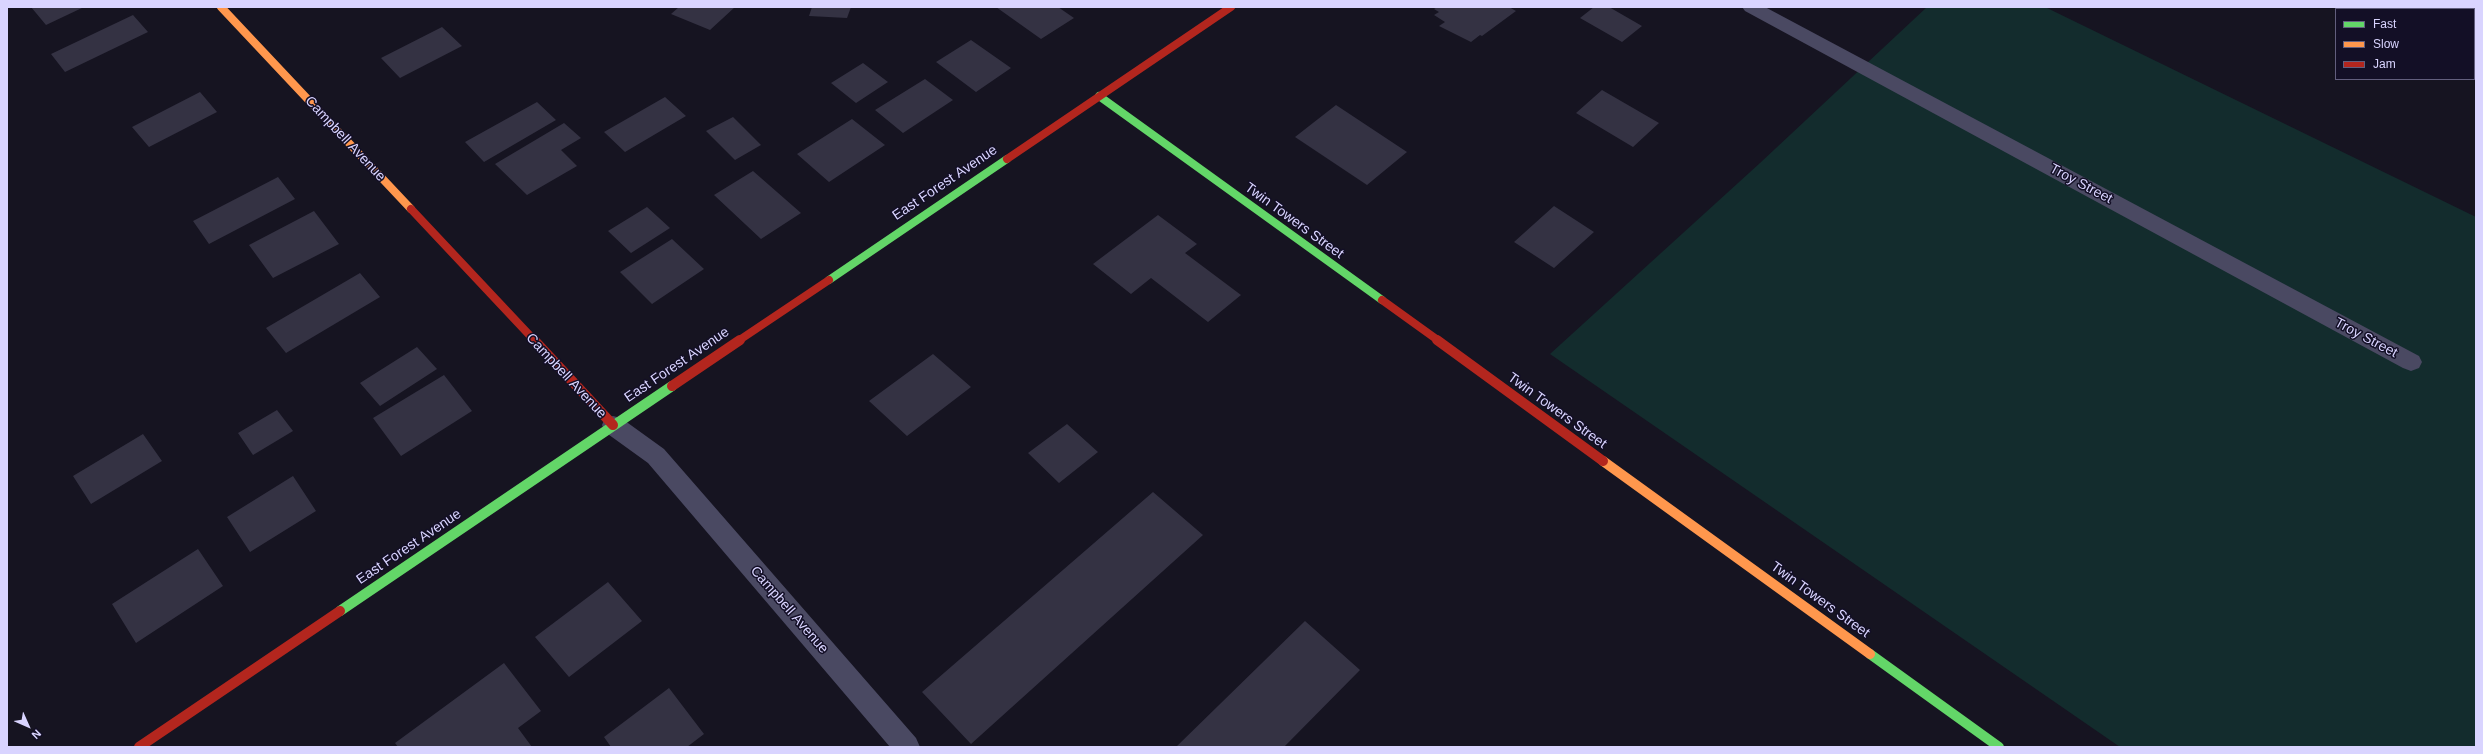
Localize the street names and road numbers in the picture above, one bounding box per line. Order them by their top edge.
street label: Campbell Avenue [301,93,389,185]
street label: East Forest Avenue [889,142,1001,224]
street label: Troy Street [2047,160,2115,208]
street label: Twin Towers Street [1241,179,1347,263]
street label: Troy Street [2332,314,2400,362]
street label: East Forest Avenue [621,324,733,406]
street label: Campbell Avenue [522,330,610,422]
street label: Twin Towers Street [1504,369,1610,453]
street label: East Forest Avenue [353,506,465,588]
street label: Twin Towers Street [1767,558,1873,642]
street label: Campbell Avenue [746,563,832,657]

